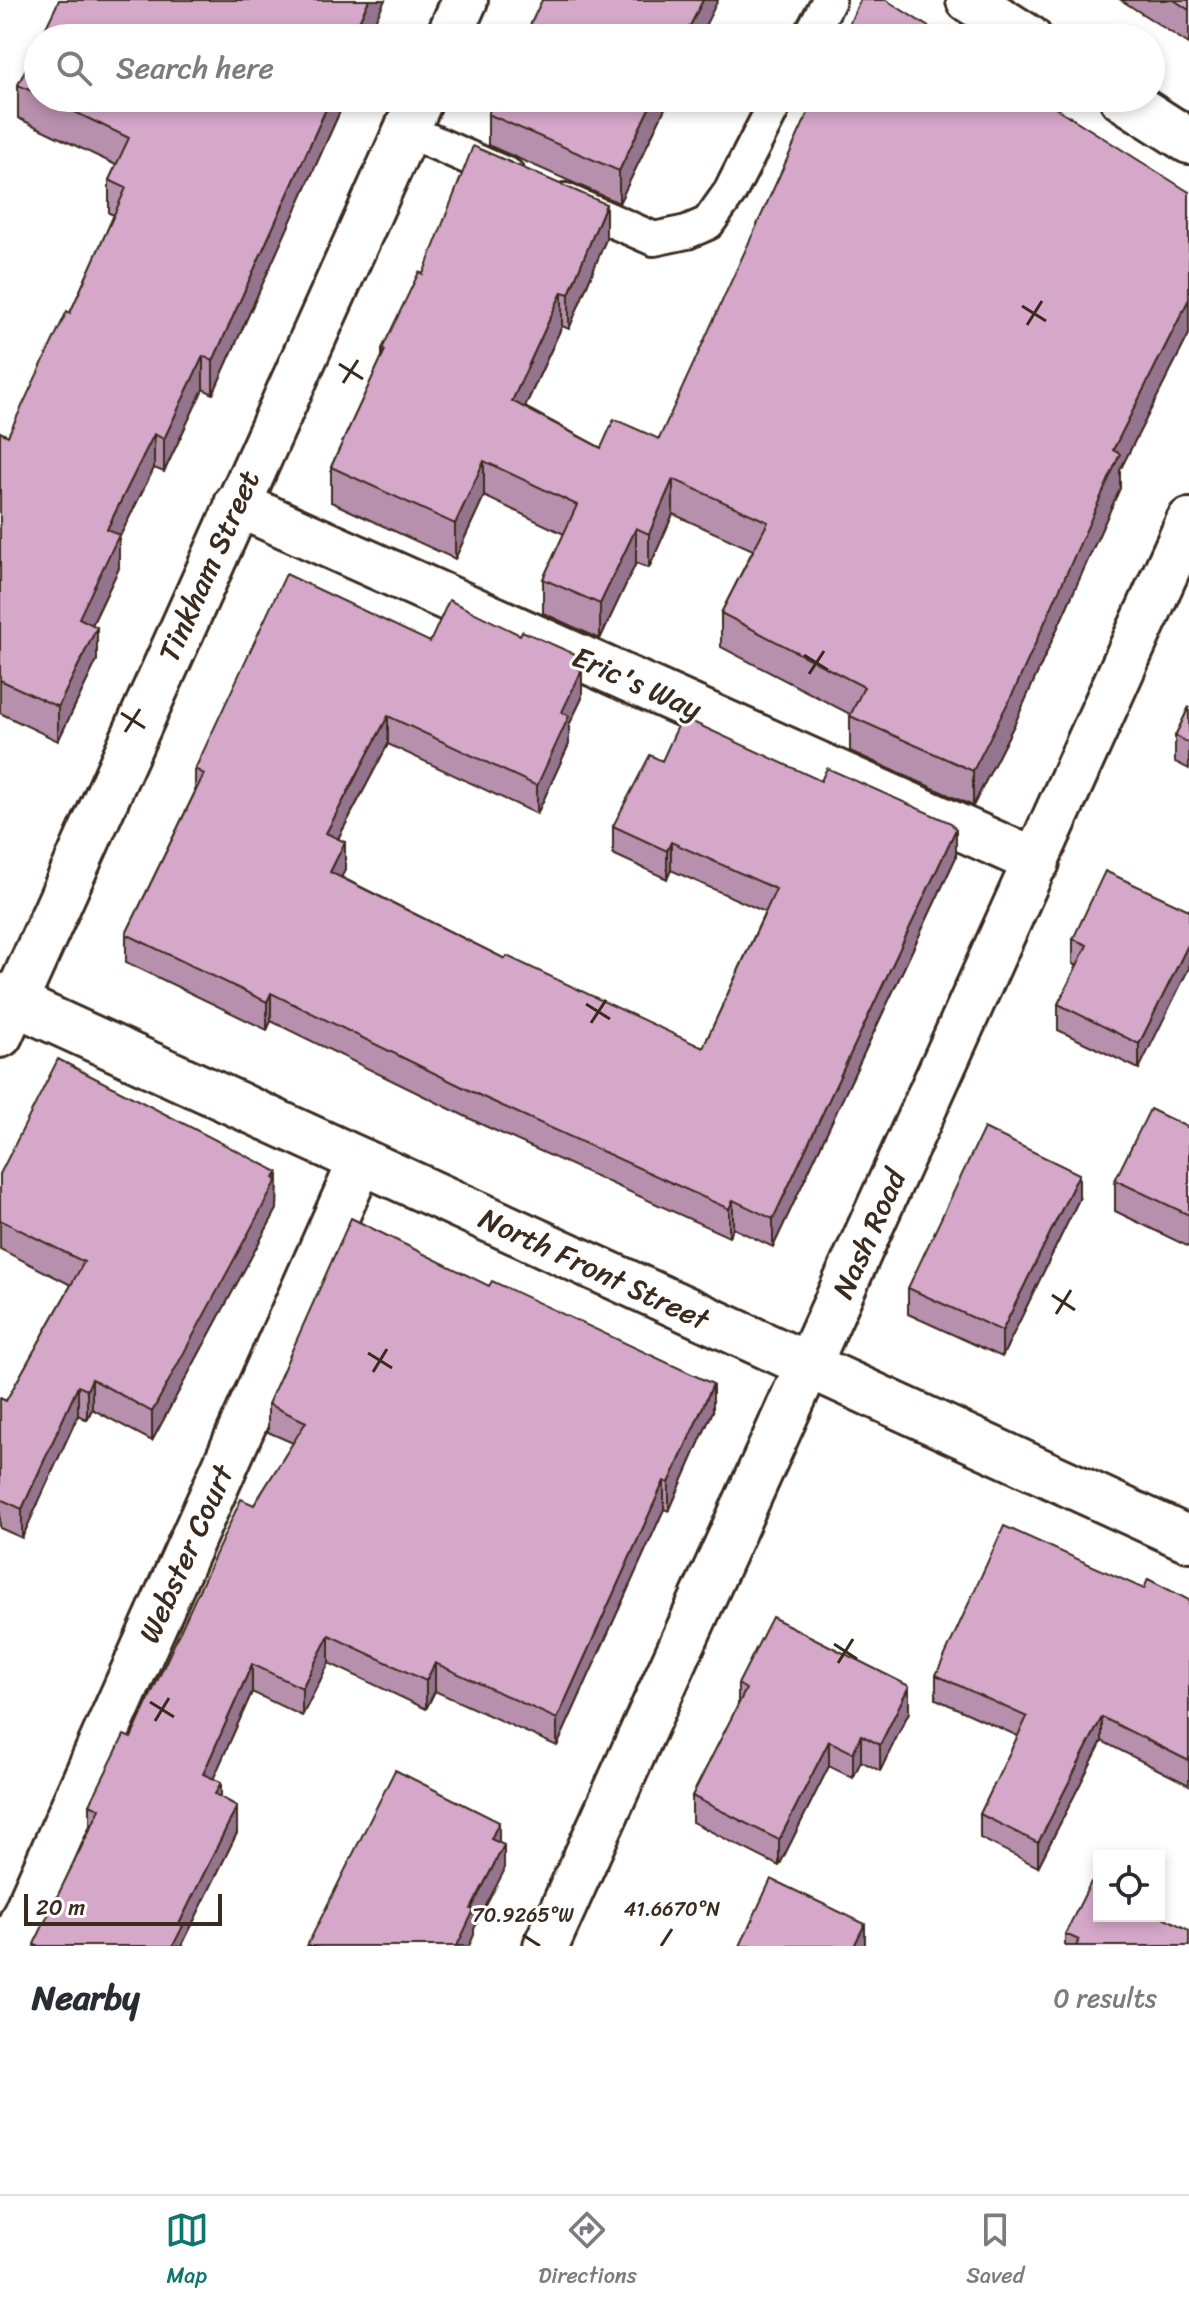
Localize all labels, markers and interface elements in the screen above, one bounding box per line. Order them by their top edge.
search box [24,24,1165,112]
text: Search here [116,41,274,95]
icon: search [52,46,96,90]
street label: Tinkham Street [142,461,276,671]
street label: Eric's Way [563,630,711,736]
street label: Nash Road [816,1158,923,1308]
street label: North Front Street [470,1192,720,1347]
street label: Webster Court [123,1454,250,1652]
map controls [1093,1850,1165,1922]
button: locate [1093,1850,1165,1922]
text: 20 m [36,1888,85,1927]
scale bar [24,1890,222,1926]
text: 41.6670°N [624,1892,720,1927]
text: 70.9265°W [472,1898,574,1933]
text: Nearby [32,1968,140,2028]
text: 0 results [1053,1975,1157,2021]
tab: Map [165,2208,209,2295]
tab: Directions [538,2208,637,2295]
tab: Saved [966,2208,1024,2295]

